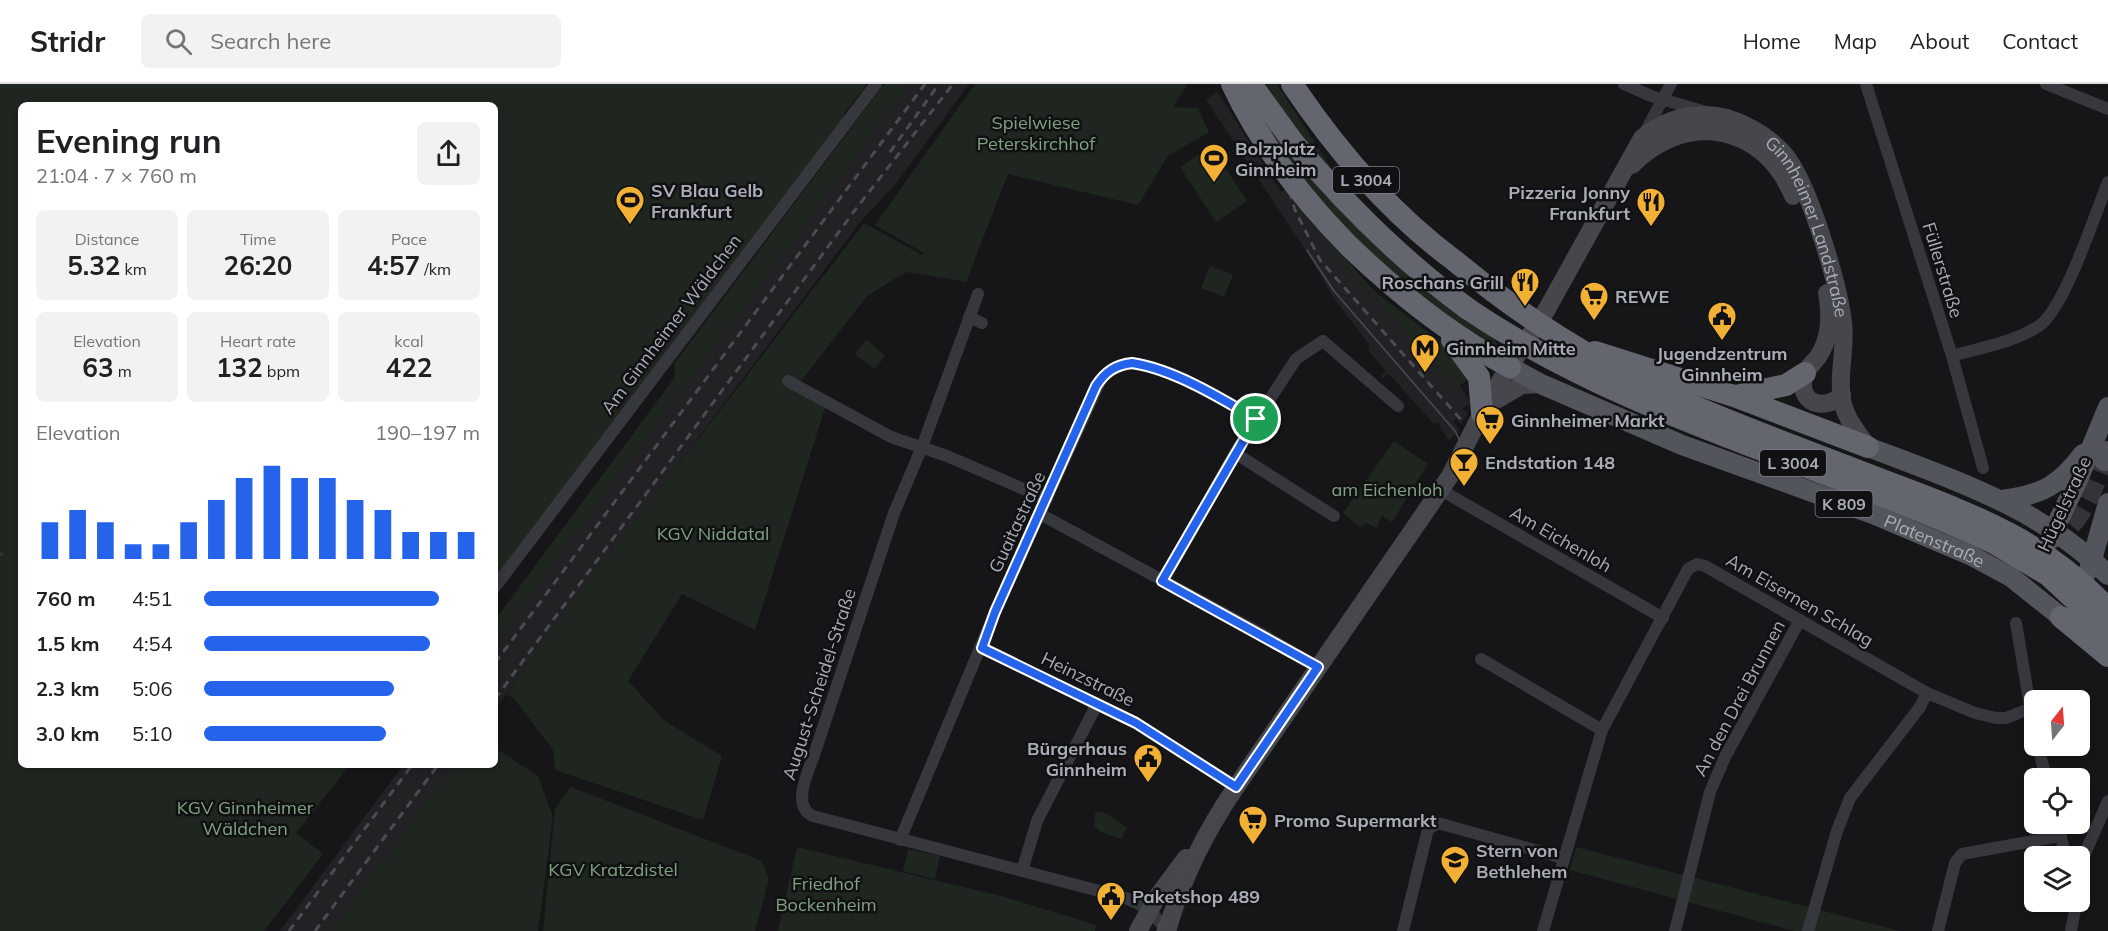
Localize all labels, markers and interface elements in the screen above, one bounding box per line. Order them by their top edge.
search box [141,14,561,68]
text: Stridr [30,24,105,59]
icon: search [162,25,195,58]
text: Search here [210,27,331,55]
text: Home [1743,28,1801,54]
text: Map [1834,28,1877,54]
text: About [1910,28,1969,54]
text: Contact [2002,28,2078,54]
park label: Spielwiese Peterskirchhof [977,111,1096,155]
text: Evening run [36,120,222,161]
button: share [417,122,480,185]
street label: Ginnheimer Landstraße [1761,130,1854,319]
place label: Bolzplatz Ginnheim [1235,137,1316,181]
sports icon: Bolzplatz Ginnheim [1198,142,1230,184]
text: 21:04 · 7 × 760 m [36,163,197,188]
road number: L 3004 [1333,167,1399,193]
place label: SV Blau Gelb Frankfurt [651,179,763,223]
place label: Pizzeria Jonny Frankfurt [1508,181,1630,225]
sports icon: SV Blau Gelb Frankfurt [614,184,646,226]
restaurant icon: Pizzeria Jonny Frankfurt [1635,186,1667,228]
street label: Füllerstraße [1918,219,1968,321]
text: Distance [75,229,139,249]
text: Time [240,229,276,249]
text: Pace [391,229,427,249]
street label: Am Ginnheimer Wäldchen [596,229,746,419]
text: 5.32 [67,249,120,282]
text: 26:20 [224,249,292,282]
text: 4:57 [367,249,420,282]
text: km [120,259,147,279]
text: /km [420,259,451,279]
restaurant icon: Roschans Grill [1509,266,1541,308]
place label: Roschans Grill [1382,271,1504,294]
supermarket icon: REWE [1578,280,1610,322]
place label: REWE [1615,285,1669,308]
public building icon: Jugendzentrum Ginnheim [1706,300,1738,342]
text: Elevation [73,331,141,351]
text: Heart rate [220,331,296,351]
text: kcal [394,331,424,351]
metro station icon: Ginnheim Mitte [1409,332,1441,374]
place label: Ginnheim Mitte [1446,337,1576,360]
place label: Jugendzentrum Ginnheim [1656,342,1788,386]
text: 63 [82,351,113,384]
text: 132 [216,351,263,384]
text: 422 [386,351,432,384]
text: m [113,361,132,381]
text: bpm [263,361,300,381]
pin [1230,393,1281,444]
icon: arrive [1239,402,1272,435]
supermarket icon: Ginnheimer Markt [1474,404,1506,446]
place label: Ginnheimer Markt [1511,409,1665,432]
text: Elevation [36,420,121,445]
text: 190–197 m [375,420,480,445]
bar icon: Endstation 148 [1448,446,1480,488]
road number: L 3004 [1760,450,1826,476]
place label: Endstation 148 [1485,451,1615,474]
street label: Hügelstraße [2032,453,2096,555]
street label: Guaitastraße [983,468,1051,576]
park label: am Eichenloh [1331,478,1443,501]
road number: K 809 [1816,491,1872,517]
street label: Am Eichenloh [1506,501,1616,577]
street label: Platenstraße [1881,509,1989,572]
park label: KGV Niddatal [657,522,769,545]
street label: Am Eisernen Schlag [1722,549,1878,651]
street label: August-Scheidel-Straße [777,585,861,783]
text: 760 m [36,586,95,611]
text: 4:51 [132,586,173,611]
street label: An den Drei Brunnen [1688,616,1790,780]
text: 1.5 km [36,631,99,656]
text: 4:54 [132,631,173,656]
street label: Heinzstraße [1037,646,1139,712]
text: 2.3 km [36,676,99,701]
text: 5:06 [132,676,173,701]
north arrow [2024,690,2090,756]
map controls [2024,690,2090,912]
text: 3.0 km [36,721,99,746]
text: 5:10 [132,721,173,746]
place label: Bürgerhaus Ginnheim [1027,737,1127,781]
public building icon: Bürgerhaus Ginnheim [1132,742,1164,784]
button: locate [2024,768,2090,834]
park label: KGV Ginnheimer Wäldchen [177,796,314,840]
supermarket icon: Promo Supermarkt [1237,804,1269,846]
place label: Promo Supermarkt [1274,809,1437,832]
place label: Stern von Bethlehem [1476,839,1567,883]
school or university icon: Stern von Bethlehem [1439,844,1471,886]
button: layers [2024,846,2090,912]
park label: KGV Kratzdistel [548,858,678,881]
park label: Friedhof Bockenheim [775,872,877,916]
public building icon: Paketshop 489 [1095,880,1127,922]
place label: Paketshop 489 [1132,885,1260,908]

